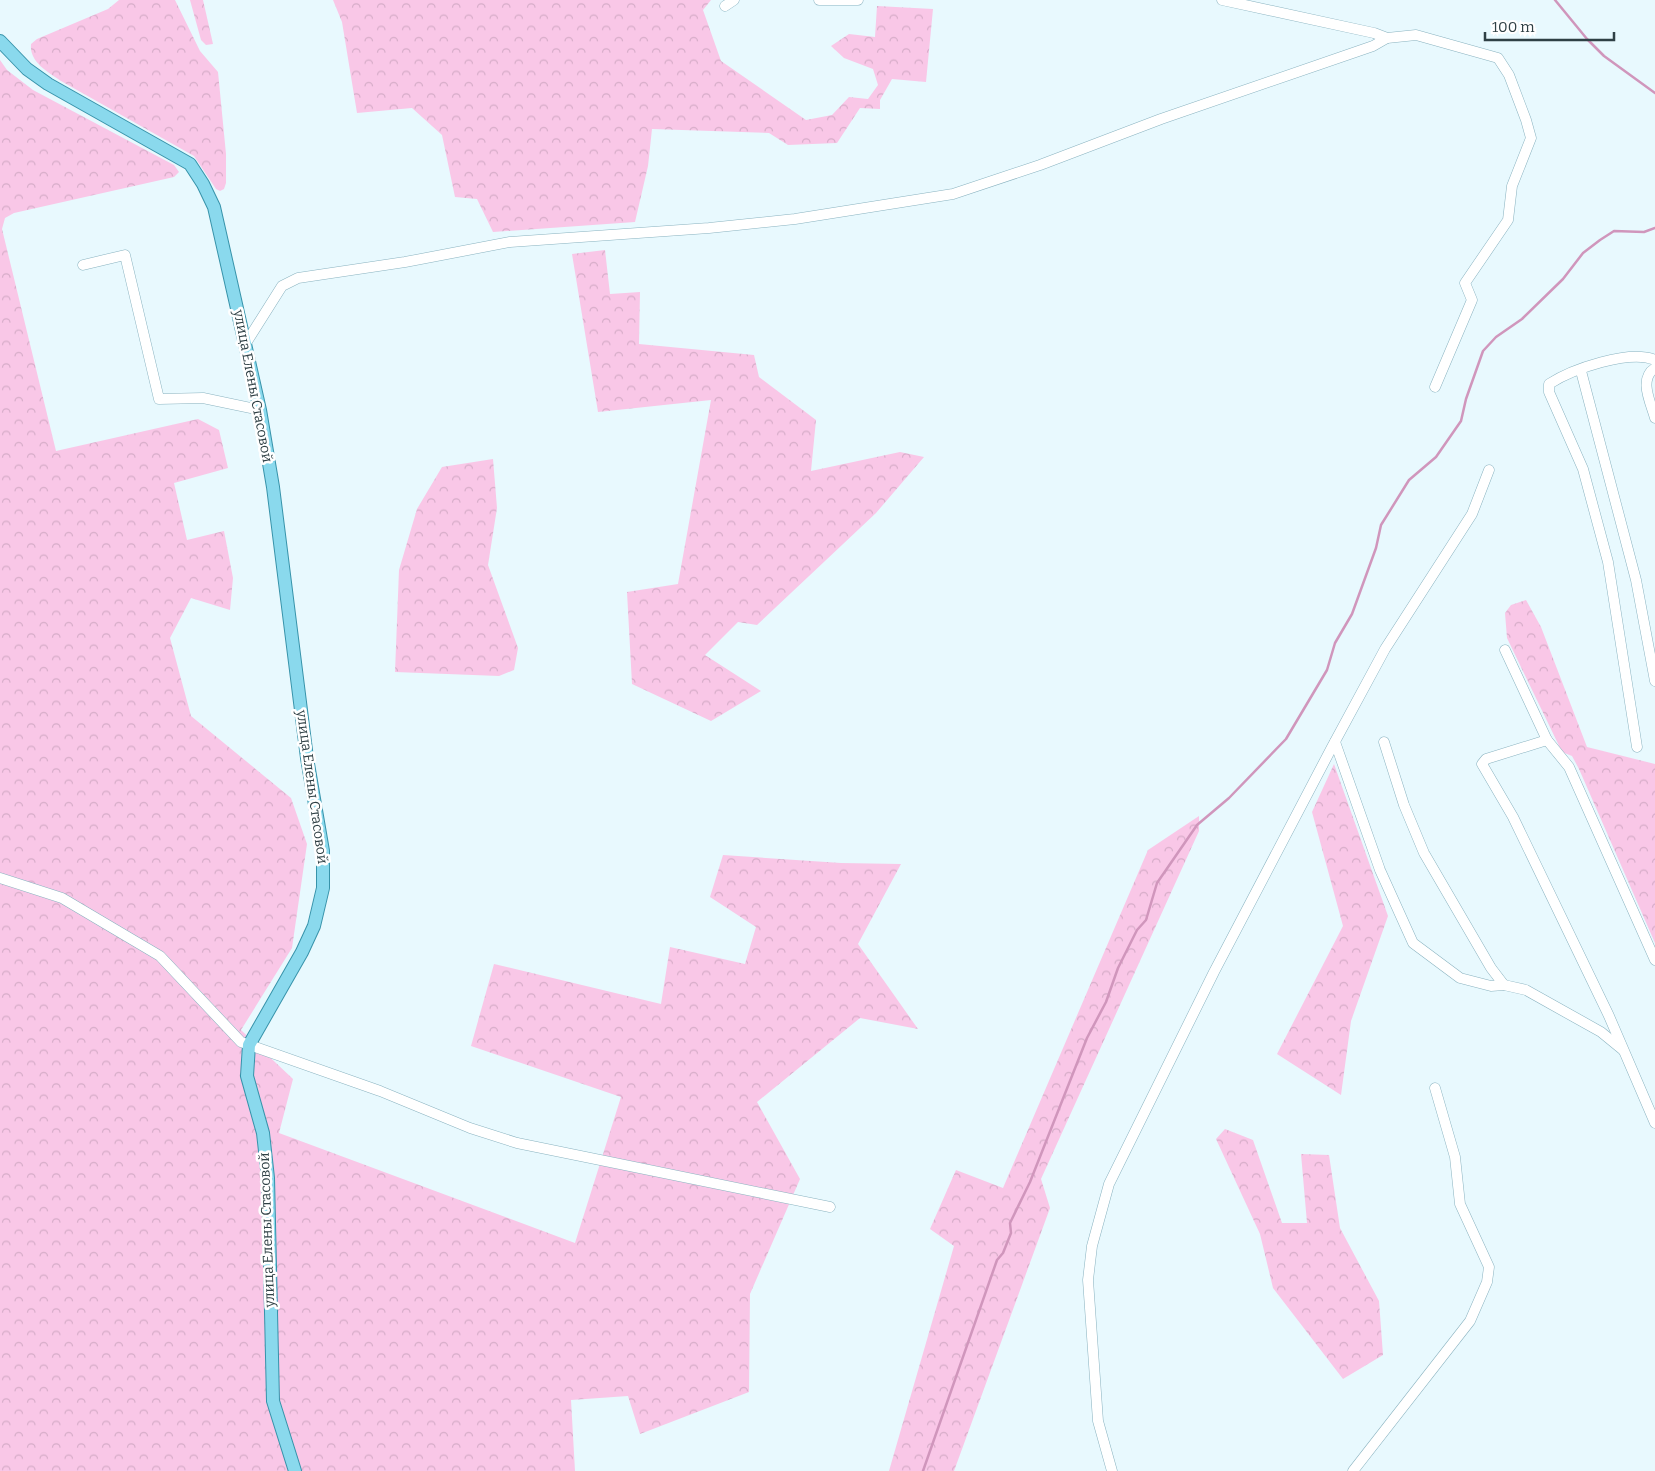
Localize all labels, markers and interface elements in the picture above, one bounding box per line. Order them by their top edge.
scale bar [1485,10,1614,42]
text: 100 m [1492,18,1535,36]
street label: улица Елены Стасовой [230,307,276,464]
street label: улица Елены Стасовой [293,708,331,865]
street label: улица Елены Стасовой [256,1152,278,1309]

